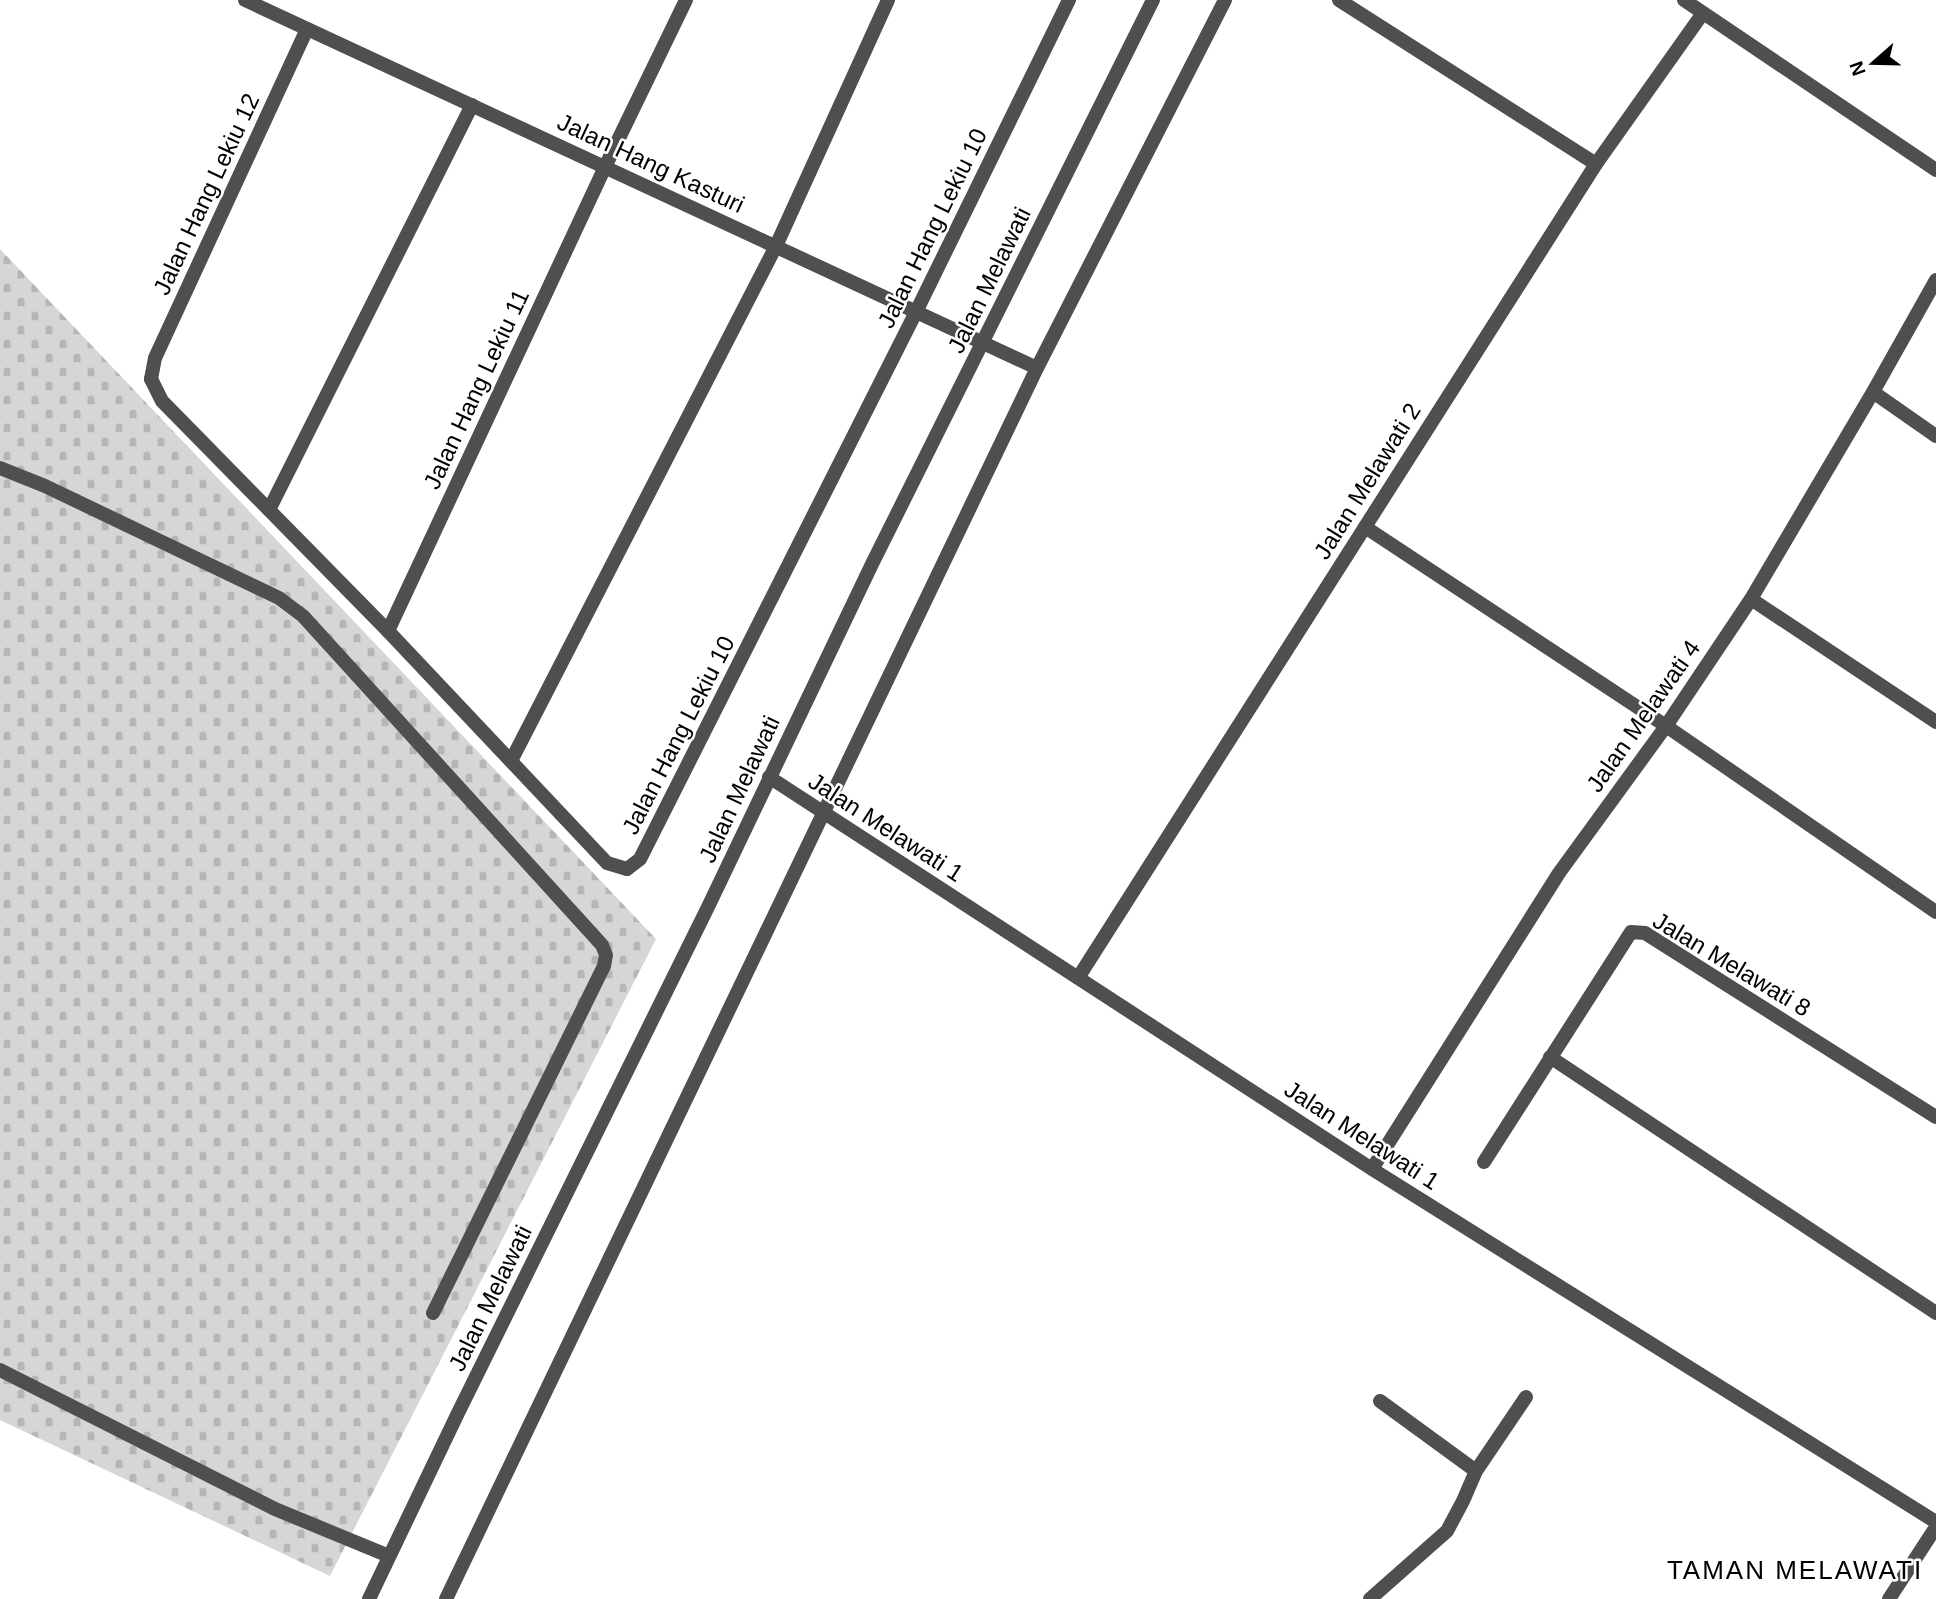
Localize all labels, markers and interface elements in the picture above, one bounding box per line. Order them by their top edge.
north arrow [1838,28,1908,98]
text: N [1845,59,1870,79]
street label: Jalan Hang Lekiu 12 [148,89,264,299]
street label: Jalan Hang Kasturi [553,108,749,218]
street label: Jalan Hang Lekiu 10 [872,124,992,332]
street label: Jalan Melawati [942,203,1036,357]
street label: Jalan Hang Lekiu 11 [418,285,534,493]
street label: Jalan Melawati 2 [1308,398,1426,564]
street label: Jalan Hang Lekiu 10 [616,631,740,839]
street label: Jalan Melawati 4 [1581,635,1705,797]
street label: Jalan Melawati [693,711,785,867]
street label: Jalan Melawati 1 [804,767,968,887]
street label: Jalan Melawati 8 [1648,906,1816,1022]
street label: Jalan Melawati 1 [1280,1075,1444,1195]
street label: Jalan Melawati [443,1221,537,1375]
district label: TAMAN MELAWATI [1667,1555,1923,1585]

